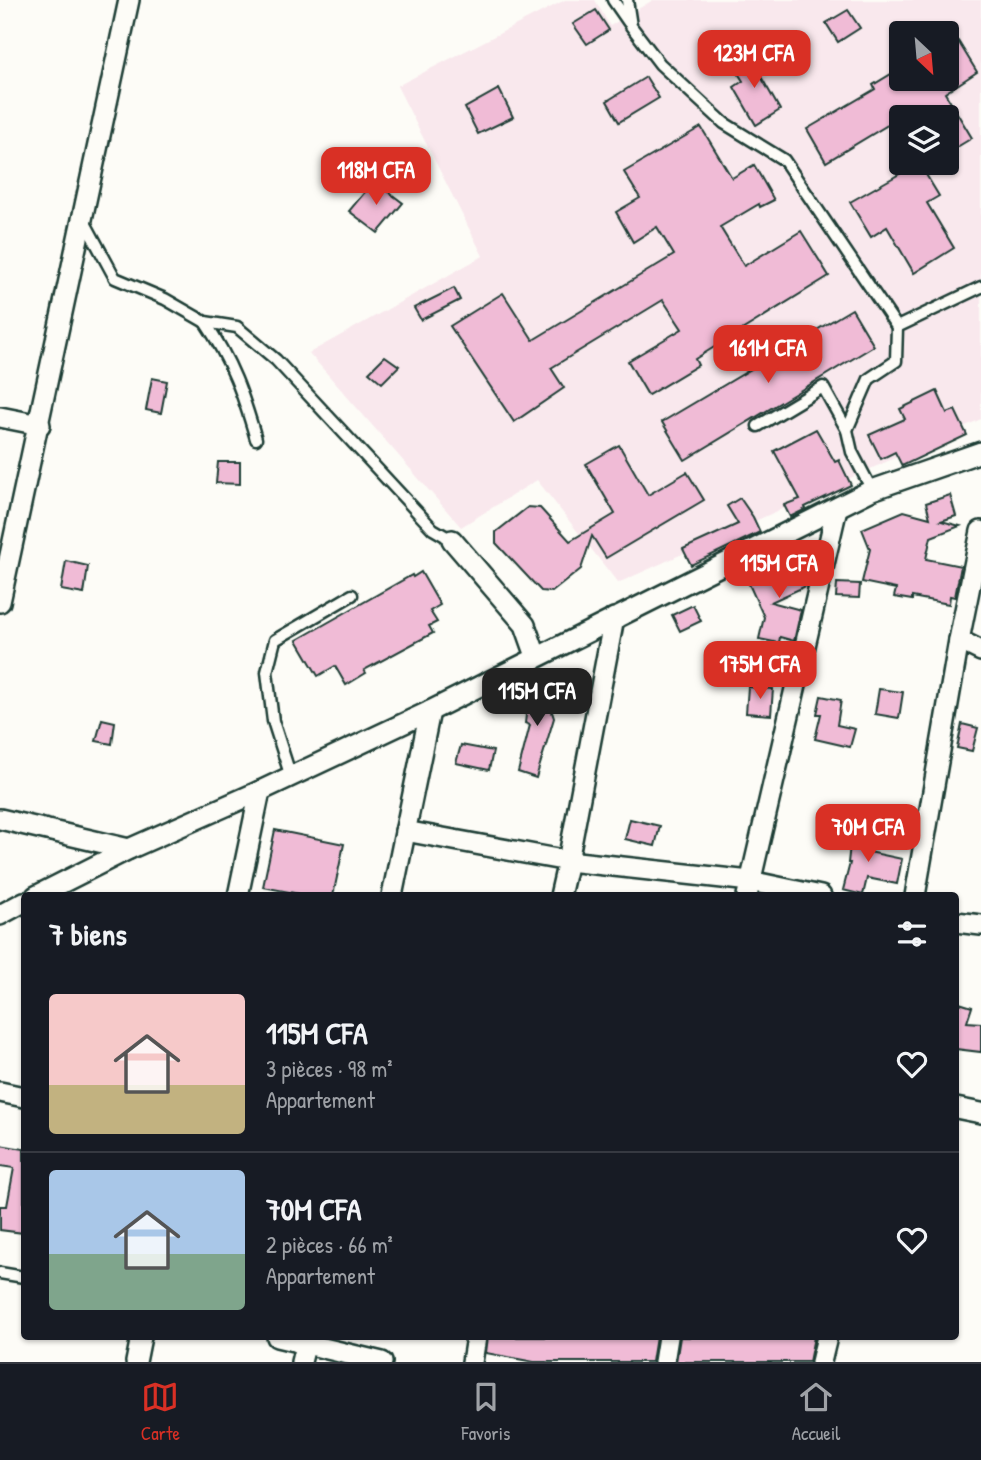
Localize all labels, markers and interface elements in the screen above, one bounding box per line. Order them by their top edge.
north arrow [889,21,959,91]
map controls [889,21,959,175]
pin: 123M CFA [682,31,826,90]
text: 123M CFA [714,37,794,68]
button: layers [889,105,959,175]
pin: 118M CFA [304,148,448,207]
text: 118M CFA [337,154,415,185]
pin: 161M CFA [696,326,840,385]
text: 161M CFA [729,332,807,363]
pin: 115M CFA [707,540,851,600]
text: 115M CFA [740,547,818,578]
pin: 175M CFA [688,642,832,701]
text: 175M CFA [720,648,800,679]
pin: 115M CFA [465,668,609,728]
text: 115M CFA [498,675,576,706]
pin: 70M CFA [803,804,933,864]
text: 70M CFA [831,811,905,842]
text: 7 biens [49,914,127,954]
icon: filters [893,915,931,953]
text: 115M CFA [266,1013,368,1053]
icon: home [105,1022,189,1106]
icon: heart [893,1045,931,1083]
text: 3 pièces · 98 m² [266,1053,392,1084]
text: Appartement [266,1084,375,1115]
text: 70M CFA [266,1189,361,1229]
icon: home [105,1198,189,1282]
icon: heart [893,1221,931,1259]
text: 2 pièces · 66 m² [266,1229,393,1260]
text: Appartement [266,1260,375,1291]
tab: Carte [141,1378,180,1446]
tab: Favoris [462,1378,510,1446]
tab: Accueil [792,1378,840,1446]

